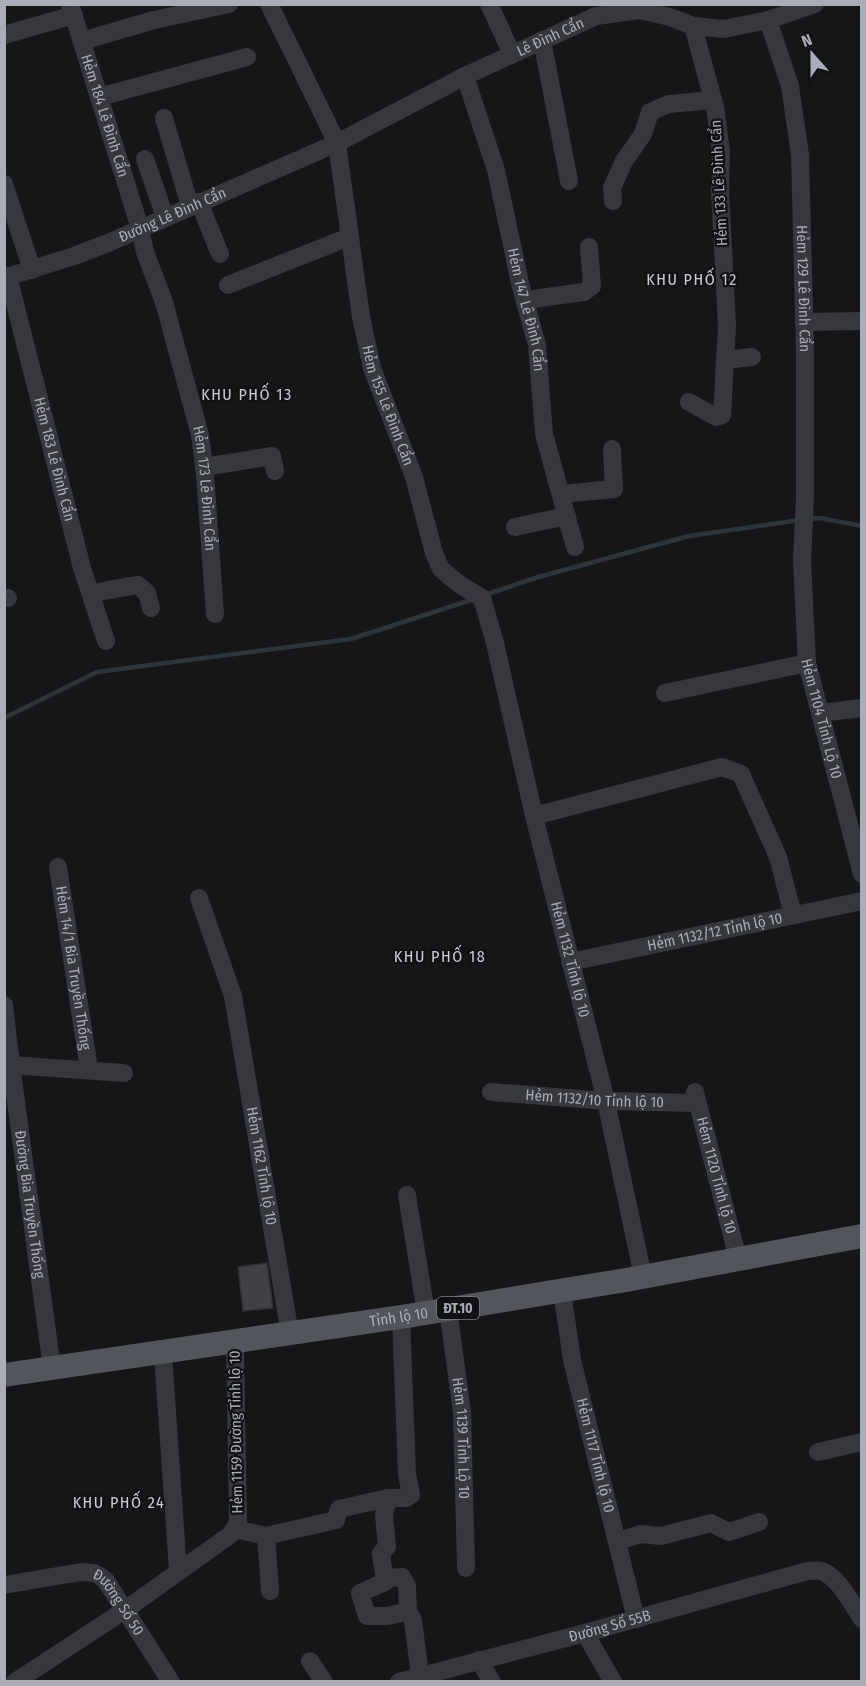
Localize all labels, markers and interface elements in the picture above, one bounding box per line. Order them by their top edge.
street label: Lê Đình Cẩn [514,14,587,60]
north arrow [782,24,842,84]
text: N [799,30,815,51]
street label: Hẻm 184 Lê Đình Cẩn [77,52,133,179]
street label: Hẻm 133 Lê Đình Cẩn [707,119,731,247]
street label: Đường Lê Đình Cẩn [116,184,229,246]
street label: Hẻm 129 Lê Đình Cẩn [793,225,814,352]
street label: Hẻm 147 Lê Đình Cẩn [504,246,548,372]
district label: KHU PHỐ 12 [646,267,738,289]
street label: Hẻm 155 Lê Đình Cẩn [358,344,418,468]
district label: KHU PHỐ 13 [201,382,293,404]
street label: Hẻm 183 Lê Đình Cẩn [30,395,79,523]
street label: Hẻm 173 Lê Đình Cẩn [189,424,219,552]
street label: Hẻm 1104 Tỉnh Lộ 10 [797,657,846,780]
street label: Hẻm 14/1 Bia Truyền Thống [52,885,95,1051]
street label: Hẻm 1132 Tỉnh lộ 10 [547,900,594,1019]
street label: Hẻm 1132/12 Tỉnh lộ 10 [646,909,784,955]
district label: KHU PHỐ 18 [394,944,486,966]
street label: Hẻm 1132/10 Tỉnh lộ 10 [525,1086,664,1111]
street label: Hẻm 1162 Tỉnh lộ 10 [243,1105,280,1226]
street label: Hẻm 1120 Tỉnh lộ 10 [693,1115,740,1236]
street label: Đường Bia Truyền Thống [11,1129,49,1279]
road number: ĐT.10 [437,1297,479,1319]
street label: Tỉnh lộ 10 [368,1304,429,1330]
street label: Hẻm 1159 Đường Tỉnh lộ 10 [226,1350,246,1514]
street label: Hẻm 1139 Tỉnh Lộ 10 [448,1376,473,1499]
street label: Hẻm 1117 Tỉnh lộ 10 [573,1396,618,1515]
district label: KHU PHỐ 24 [73,1490,165,1512]
street label: Đường Số 50 [90,1565,148,1639]
street label: Đường Số 55B [567,1606,653,1646]

